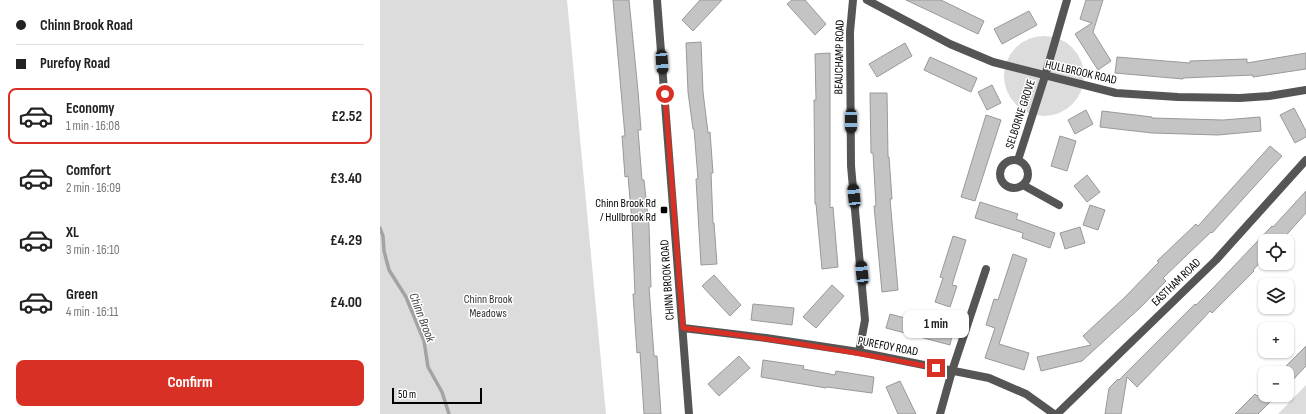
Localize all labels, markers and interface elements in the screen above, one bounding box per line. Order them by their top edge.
text: Chinn Brook Road [40,16,133,35]
street label: BEAUCHAMP ROAD [831,19,848,94]
car [655,50,669,74]
text: Purefoy Road [40,54,110,73]
street label: HULLBROOK ROAD [1043,57,1118,88]
street label: SELBORNE GROVE [1002,78,1039,151]
route start [656,85,674,103]
icon: car [18,98,54,134]
text: Economy [66,99,115,118]
text: £2.52 [331,107,362,126]
car [845,109,857,133]
text: 1 min · 16:08 [66,118,120,134]
icon: car [18,160,54,196]
text: Comfort [66,161,111,180]
text: £3.40 [330,169,362,188]
text: 2 min · 16:09 [66,180,121,196]
car [847,183,861,209]
place label: Chinn Brook Rd / Hullbrook Rd [595,196,656,225]
marker: Chinn Brook Rd / Hullbrook Rd [659,205,669,215]
icon: car [18,222,54,258]
text: XL [66,223,79,242]
text: £4.29 [330,231,362,250]
map controls [1258,234,1294,402]
button: locate [1258,234,1294,270]
street label: CHINN BROOK ROAD [657,239,678,321]
text: 3 min · 16:10 [66,242,120,258]
street label: EASTHAM ROAD [1149,255,1204,309]
car [855,260,869,286]
button: layers [1258,278,1294,314]
icon: car [18,284,54,320]
text: Green [66,285,98,304]
water label: Chinn Brook [405,290,439,345]
park label: Chinn Brook Meadows [464,292,513,321]
text: £4.00 [330,293,362,312]
text: 4 min · 16:11 [66,304,118,320]
callout: 1 min [903,310,969,338]
text: 1 min [924,316,948,332]
button: + [1258,322,1294,358]
street label: PUREFOY ROAD [857,333,919,360]
route end [927,359,945,377]
button: Confirm [16,360,364,406]
button: − [1258,366,1294,402]
scale bar [392,386,482,405]
text: 50 m [398,388,416,401]

